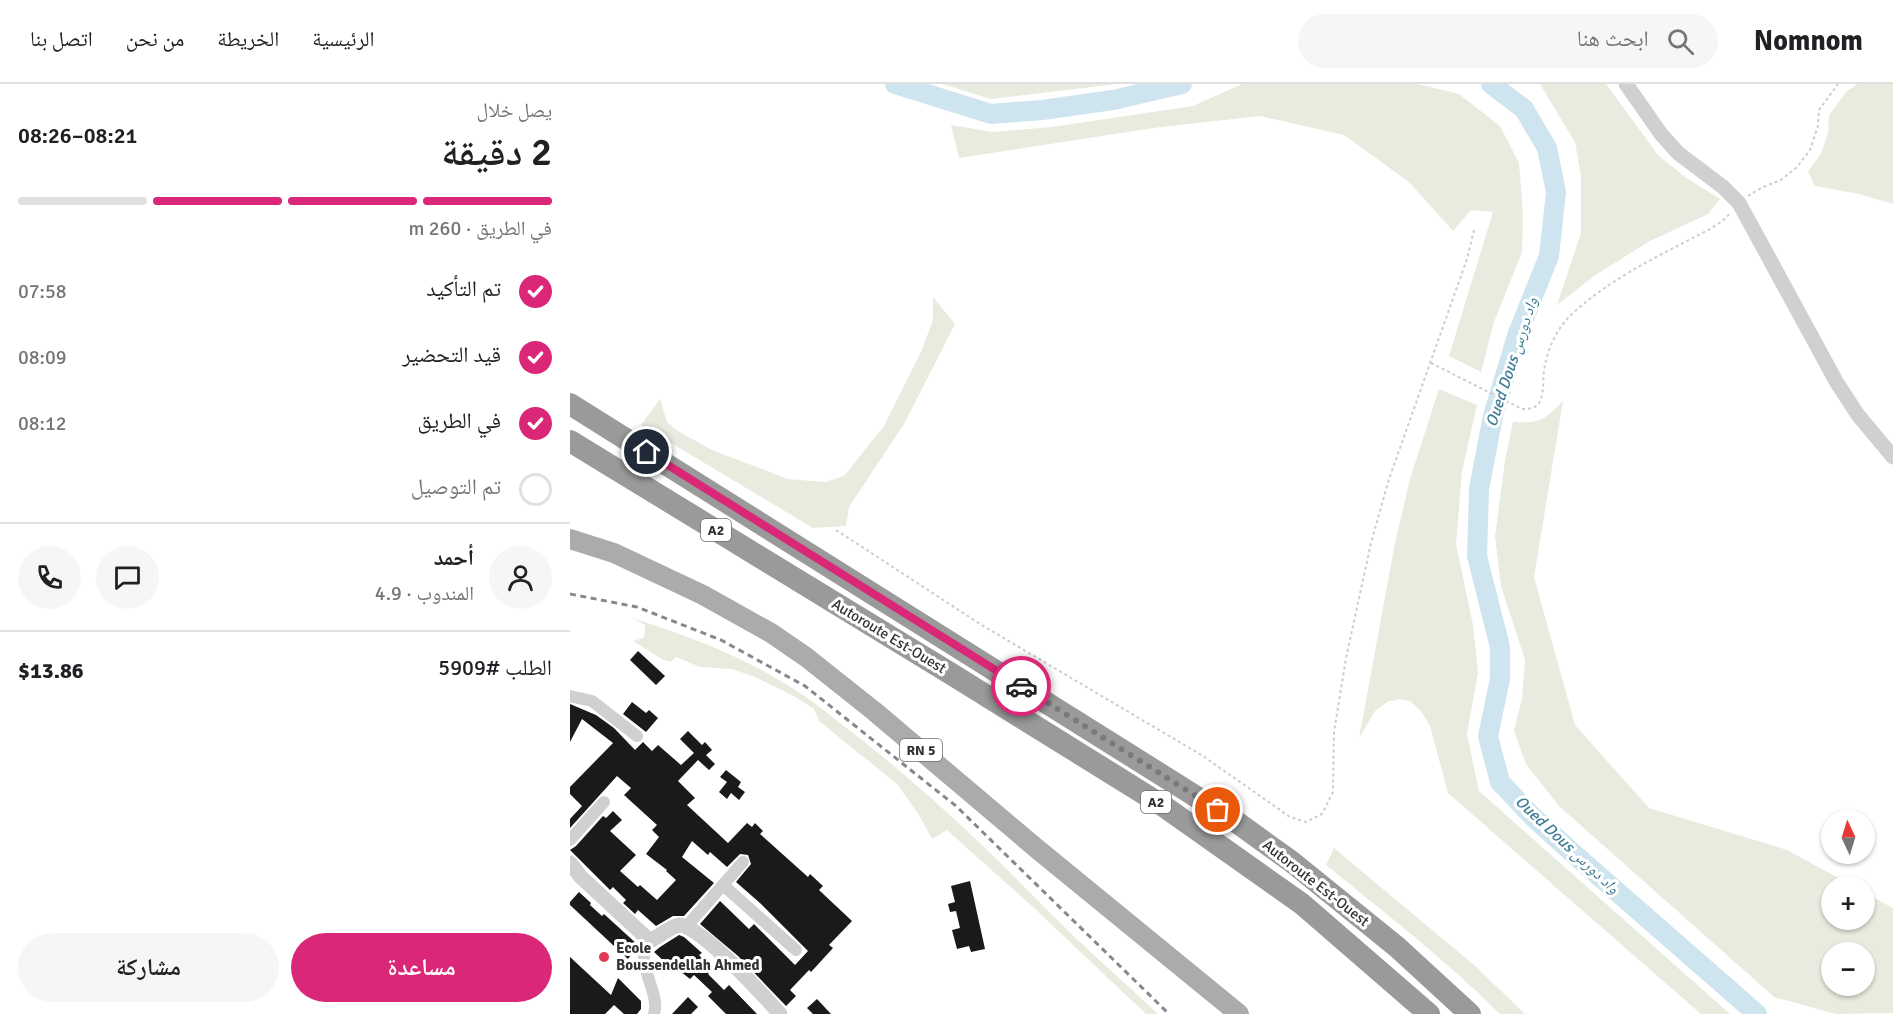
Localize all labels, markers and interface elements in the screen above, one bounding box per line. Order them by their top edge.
search box [1298,14,1718,68]
text: Nomnom [1754,24,1863,58]
text: ابحث هنا [1577,25,1649,52]
icon: search [1664,25,1697,58]
text: اتصل بنا [30,26,93,52]
text: من نحن [126,26,184,52]
text: الخريطة [217,26,279,52]
text: الرئيسية [312,26,374,52]
text: يصل خلال [477,98,552,123]
text: 08:21–08:26 [18,122,137,149]
text: 2 دقيقة [441,128,552,176]
text: في الطريق · 260 m [408,216,552,241]
text: تم التأكيد [426,275,501,302]
icon: check [519,275,552,308]
text: 07:58 [18,279,67,304]
water label: Oued Dous واد دورس [1482,294,1543,429]
text: قيد التحضير [402,341,501,368]
icon: check [519,341,552,374]
text: 08:09 [18,345,67,370]
text: في الطريق [418,407,501,434]
icon: check [519,407,552,440]
text: 08:12 [18,411,67,436]
pin [621,426,672,477]
icon: home [630,435,663,468]
text: تم التوصيل [411,473,501,500]
road number: A2 [701,519,731,541]
text: أحمد [434,544,474,571]
button: phone [18,546,81,609]
button: chat [96,546,159,609]
button: person [489,546,552,609]
text: المندوب · 4.9 [375,581,474,606]
street label: Autoroute Est-Ouest [829,595,949,677]
text: الطلب #5909 [438,654,552,681]
courier [991,656,1051,716]
text: $13.86 [18,657,84,684]
icon: car [1005,670,1038,703]
road number: RN 5 [900,739,942,761]
pin [1192,784,1243,835]
road number: A2 [1141,791,1171,813]
water label: Oued Dous واد دورس [1511,792,1624,899]
icon: bag [1201,793,1234,826]
north arrow [1821,810,1875,864]
map controls [1821,810,1875,996]
street label: Autoroute Est-Ouest [1259,836,1373,930]
button: + [1821,876,1875,930]
button: مشاركة [18,933,279,1002]
button: مساعدة [291,933,552,1002]
place label: Ecole Boussendellah Ahmed [616,939,760,974]
button: − [1821,942,1875,996]
marker: Ecole Boussendellah Ahmed [597,950,611,964]

